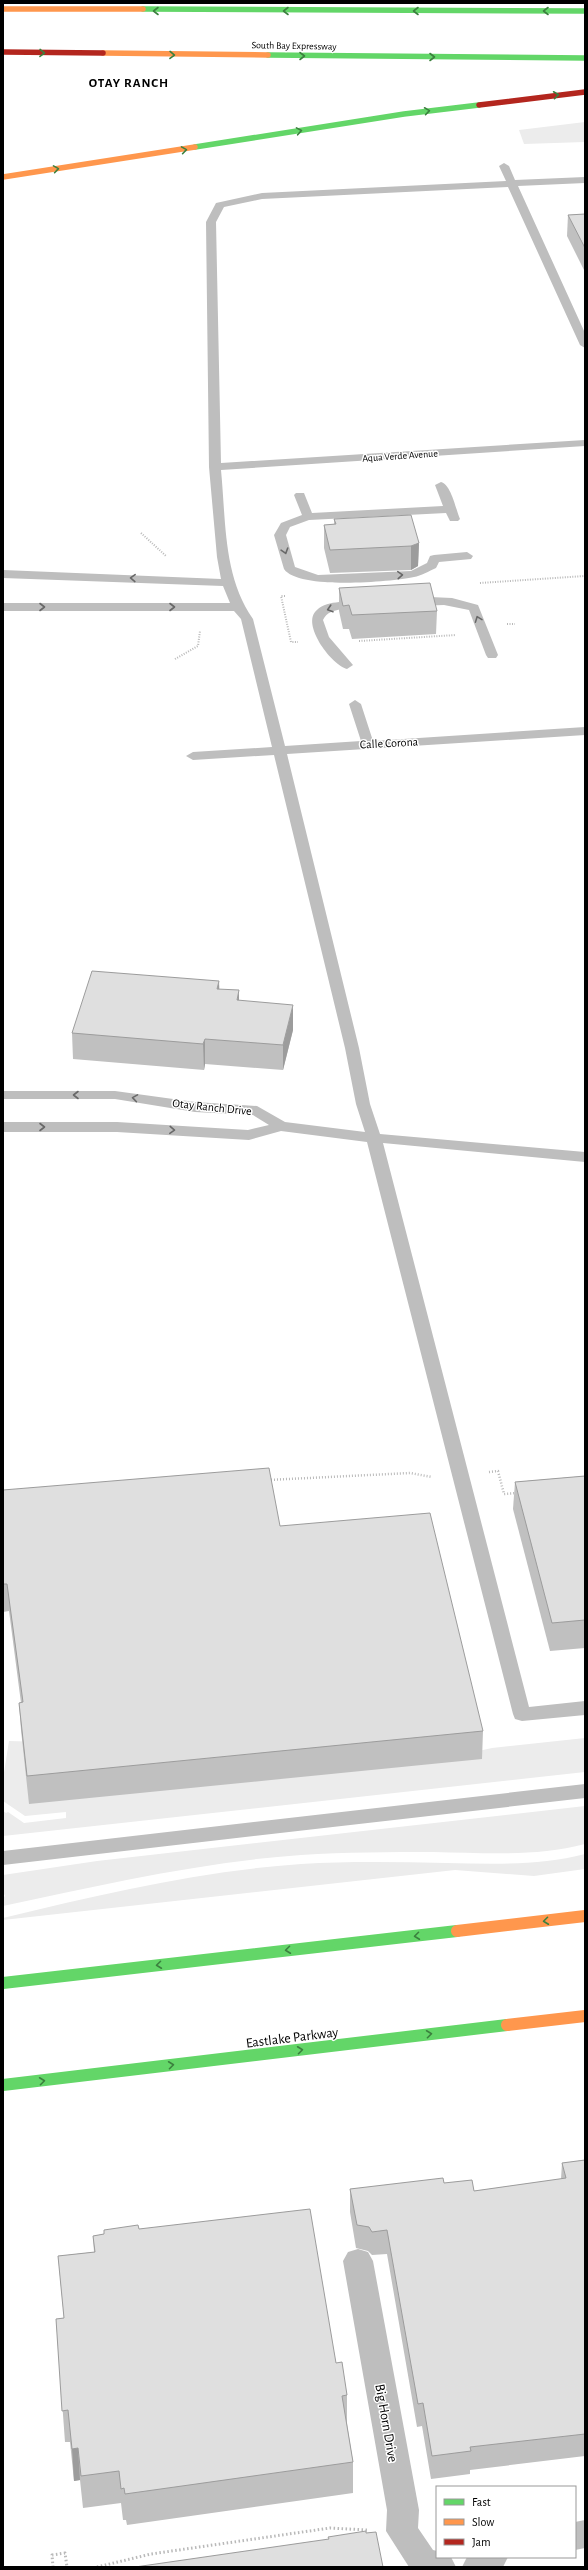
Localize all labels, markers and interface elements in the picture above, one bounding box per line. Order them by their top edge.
one-way arrow [153,7,159,15]
one-way arrow [283,7,289,15]
one-way arrow [413,7,419,15]
one-way arrow [543,7,549,15]
street label: South Bay Expressway [251,40,337,52]
one-way arrow [39,49,45,57]
one-way arrow [169,50,175,59]
one-way arrow [299,52,305,60]
one-way arrow [429,53,435,61]
district label: OTAY RANCH [89,77,169,90]
one-way arrow [553,90,559,99]
one-way arrow [424,107,430,116]
one-way arrow [296,128,302,136]
one-way arrow [181,146,187,155]
one-way arrow [53,166,59,174]
street label: Aqua Verde Avenue [362,448,439,464]
one-way arrow [280,548,289,555]
one-way arrow [397,571,403,580]
one-way arrow [130,574,136,583]
one-way arrow [39,603,45,611]
one-way arrow [169,603,175,611]
one-way arrow [326,604,333,613]
one-way arrow [475,616,483,623]
street label: Calle Corona [360,735,419,751]
one-way arrow [73,1091,79,1099]
one-way arrow [132,1094,138,1103]
street label: Otay Ranch Drive [172,1097,252,1118]
one-way arrow [39,1123,45,1131]
one-way arrow [169,1126,175,1135]
one-way arrow [543,1916,549,1925]
one-way arrow [414,1931,420,1940]
one-way arrow [285,1946,291,1955]
one-way arrow [156,1960,162,1969]
street label: Eastlake Parkway [245,2025,339,2051]
one-way arrow [426,2030,432,2039]
one-way arrow [297,2046,303,2055]
one-way arrow [168,2061,174,2070]
one-way arrow [39,2077,45,2086]
street label: Big Horn Drive [372,2383,400,2463]
legend [436,2486,576,2558]
text: Fast [472,2496,491,2508]
text: Slow [472,2516,494,2528]
text: Jam [472,2536,491,2548]

